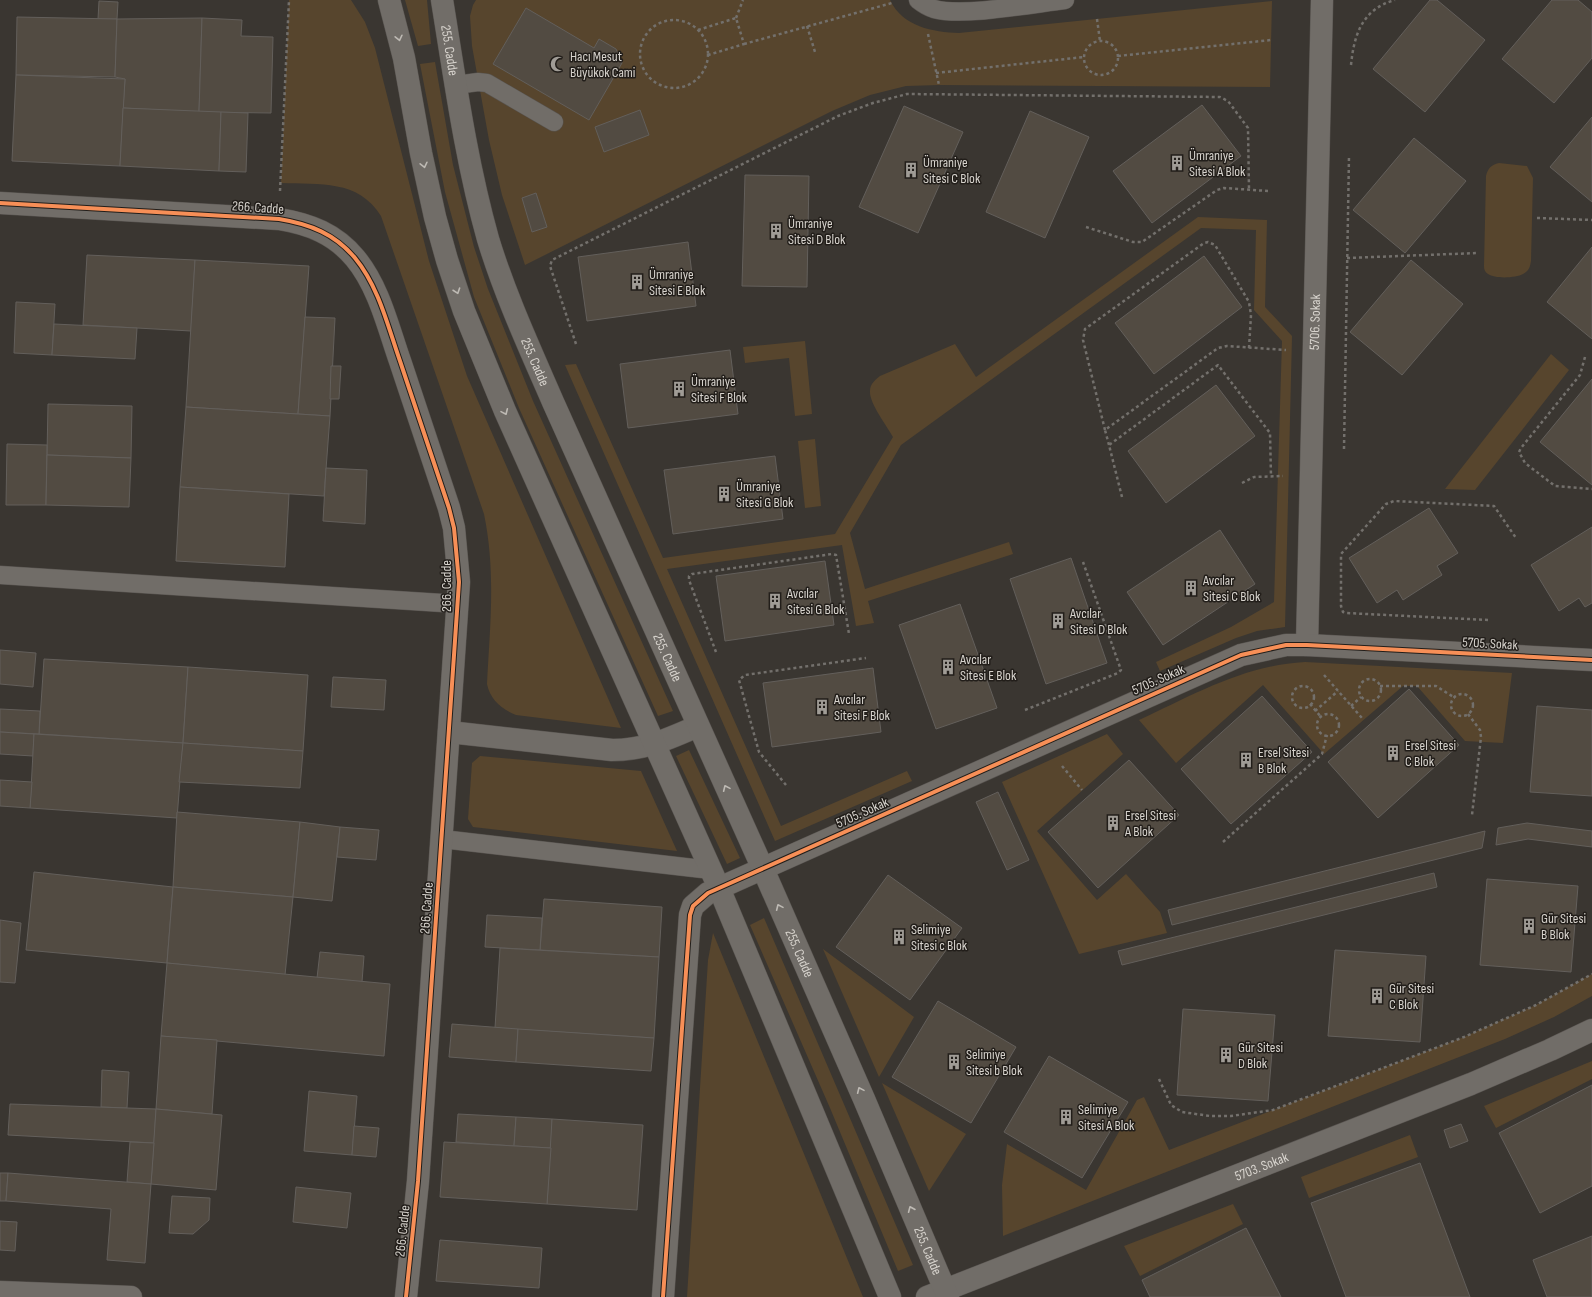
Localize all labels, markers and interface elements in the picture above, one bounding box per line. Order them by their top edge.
street label: 255. Cadde [437,24,462,77]
one-way arrow [394,34,403,41]
place label: Hacı Mesut Büyükok Cami [570,48,635,81]
mosque icon: Hacı Mesut Büyükok Cami [549,55,567,73]
place label: Ümraniye Sitesi A Blok [1189,147,1246,180]
place label: Ümraniye Sitesi C Blok [923,154,981,187]
building icon: Ümraniye Sitesi A Blok [1168,154,1186,172]
building icon: Ümraniye Sitesi C Blok [902,161,920,179]
one-way arrow [419,162,427,169]
street label: 266. Cadde [232,197,284,218]
place label: Ümraniye Sitesi D Blok [788,215,846,248]
building icon: Ümraniye Sitesi D Blok [767,222,785,240]
place label: Ümraniye Sitesi E Blok [649,266,706,299]
building icon: Ümraniye Sitesi E Blok [628,273,646,291]
one-way arrow [452,287,461,294]
street label: 5706. Sokak [1306,293,1324,350]
street label: 255. Cadde [517,335,553,389]
place label: Ümraniye Sitesi F Blok [691,373,748,406]
building icon: Ümraniye Sitesi F Blok [670,380,688,398]
one-way arrow [500,407,508,415]
place label: Ümraniye Sitesi G Blok [736,478,794,511]
building icon: Ümraniye Sitesi G Blok [715,485,733,503]
street label: 266. Cadde [438,560,455,612]
place label: Avcılar Sitesi C Blok [1202,572,1261,605]
building icon: Avcılar Sitesi C Blok [1182,579,1200,597]
place label: Avcılar Sitesi G Blok [786,585,845,618]
building icon: Avcılar Sitesi G Blok [766,592,784,610]
place label: Avcılar Sitesi D Blok [1069,605,1128,638]
building icon: Avcılar Sitesi D Blok [1049,612,1067,630]
street label: 255. Cadde [649,631,686,684]
street label: 5705. Sokak [1462,634,1519,653]
place label: Avcılar Sitesi E Blok [959,651,1017,684]
building icon: Avcılar Sitesi E Blok [939,658,957,676]
street label: 5705. Sokak [1129,660,1188,699]
place label: Avcılar Sitesi F Blok [833,691,891,724]
building icon: Avcılar Sitesi F Blok [813,698,831,716]
place label: Ersel Sitesi C Blok [1405,737,1456,770]
place label: Ersel Sitesi B Blok [1258,744,1309,777]
building icon: Ersel Sitesi C Blok [1384,744,1402,762]
building icon: Ersel Sitesi B Blok [1237,751,1255,769]
one-way arrow [723,785,731,792]
street label: 5705. Sokak [833,793,892,832]
place label: Ersel Sitesi A Blok [1124,807,1176,840]
building icon: Ersel Sitesi A Blok [1104,814,1122,832]
street label: 266. Cadde [416,882,437,934]
one-way arrow [776,903,784,911]
place label: Gür Sitesi B Blok [1541,910,1586,943]
building icon: Gür Sitesi B Blok [1520,917,1538,935]
place label: Selimiye Sitesi c Blok [911,921,968,954]
street label: 255. Cadde [781,926,818,980]
building icon: Selimiye Sitesi c Blok [890,928,908,946]
place label: Gür Sitesi C Blok [1389,980,1434,1013]
building icon: Gür Sitesi C Blok [1368,987,1386,1005]
place label: Gür Sitesi D Blok [1238,1039,1283,1072]
place label: Selimiye Sitesi b Blok [966,1046,1023,1079]
building icon: Gür Sitesi D Blok [1217,1046,1235,1064]
building icon: Selimiye Sitesi b Blok [945,1053,963,1071]
one-way arrow [857,1086,865,1094]
place label: Selimiye Sitesi A Blok [1078,1101,1135,1134]
building icon: Selimiye Sitesi A Blok [1057,1108,1075,1126]
street label: 5703. Sokak [1232,1148,1291,1185]
street label: 266. Cadde [391,1204,414,1258]
one-way arrow [907,1206,915,1213]
street label: 255. Cadde [910,1224,946,1278]

